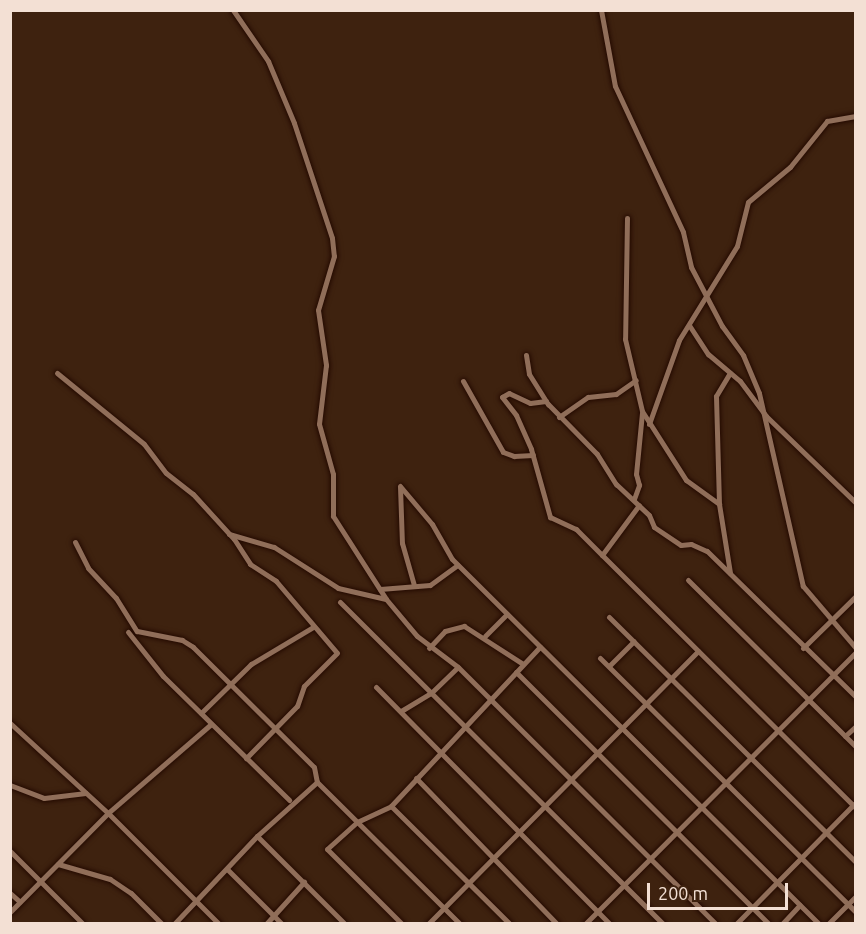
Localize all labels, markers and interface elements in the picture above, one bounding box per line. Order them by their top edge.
scale bar [650,871,791,909]
text: 200 m [658,883,708,903]

